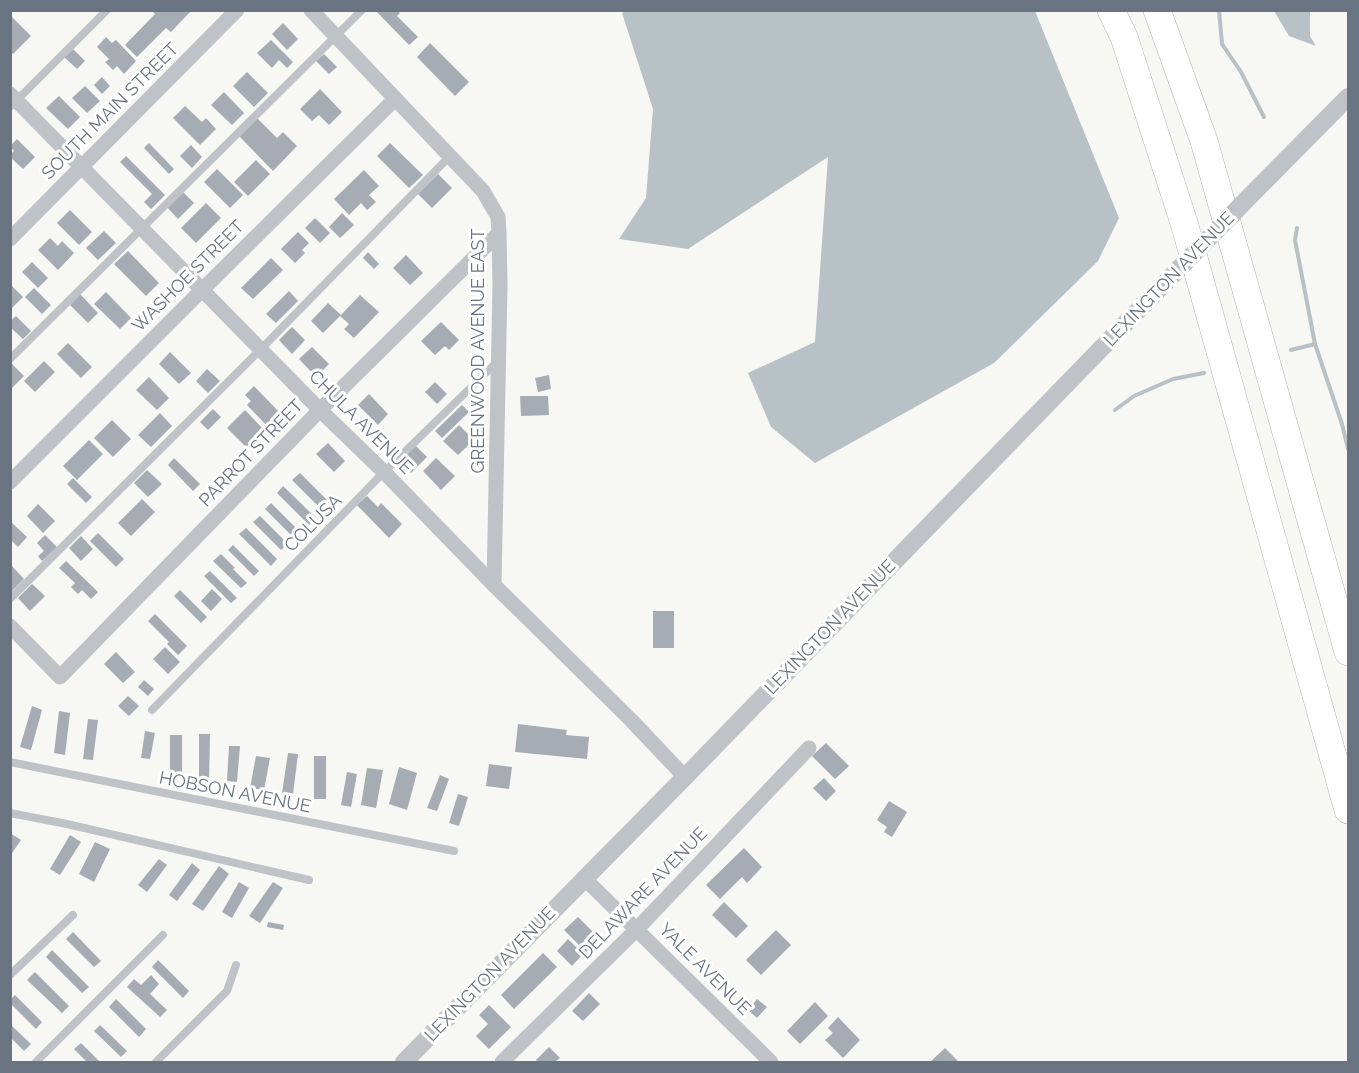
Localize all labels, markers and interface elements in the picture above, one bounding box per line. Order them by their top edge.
street label: SOUTH MAIN STREET [37,38,182,183]
street label: LEXINGTON AVENUE [1099,207,1238,350]
street label: WASHOE STREET [127,215,248,336]
street label: GREENWOOD AVENUE EAST [467,229,488,473]
street label: CHULA AVENUE [305,365,418,478]
street label: PARROT STREET [194,395,307,511]
street label: COLUSA [280,490,346,556]
street label: LEXINGTON AVENUE [760,555,899,698]
street label: HOBSON AVENUE [158,767,313,817]
street label: DELAWARE AVENUE [574,822,711,963]
street label: LEXINGTON AVENUE [420,902,559,1045]
street label: YALE AVENUE [655,919,755,1019]

